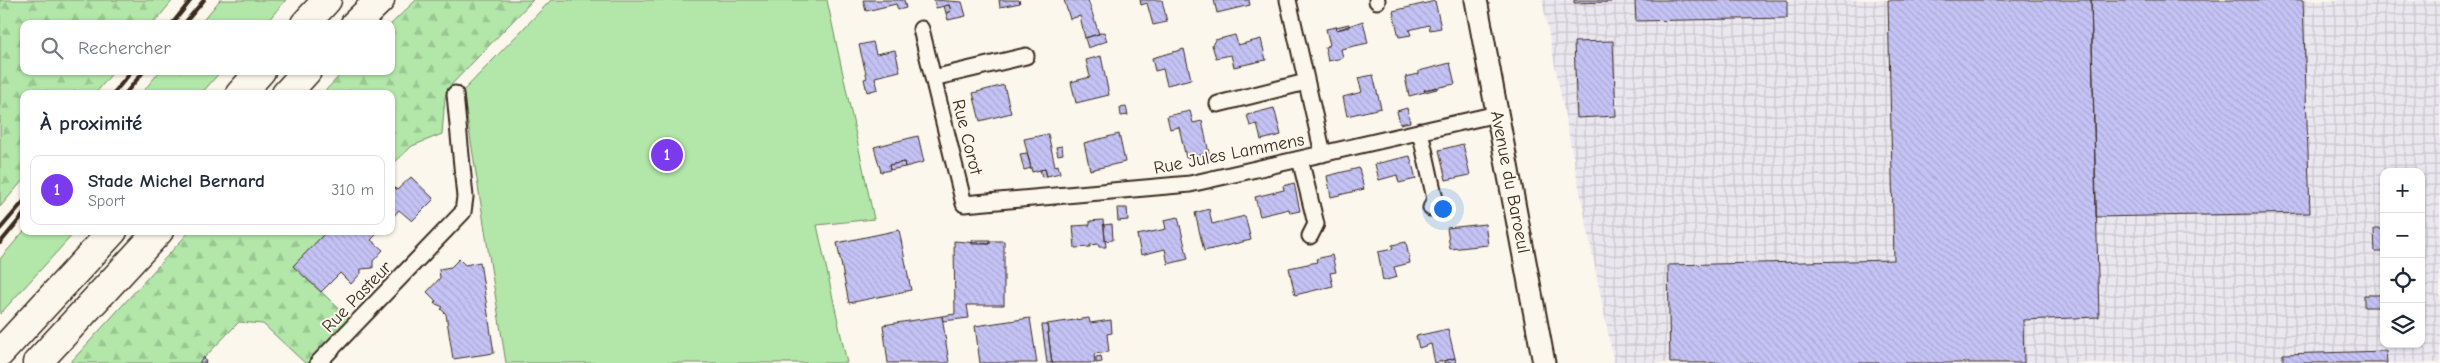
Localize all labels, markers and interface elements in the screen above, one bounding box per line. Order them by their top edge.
search box [20,20,395,75]
icon: search [38,34,66,62]
text: Rechercher [78,37,171,59]
street label: Rue Corot [948,97,987,178]
street label: Avenue du Baroeul [1486,109,1534,255]
text: À proximité [40,111,142,135]
street label: Rue Jules Lammens [1152,129,1306,179]
pin: 1 [651,136,683,174]
map controls [2380,168,2425,348]
button: + [2380,168,2425,213]
text: Stade Michel Bernard [88,170,265,192]
text: 1 [54,181,60,199]
text: 310 m [331,181,374,199]
text: Sport [88,192,125,210]
your location [1430,196,1456,222]
button: − [2380,213,2425,258]
street label: Rue Pasteur [318,256,397,337]
button: locate [2380,258,2425,303]
button: layers [2380,303,2425,348]

